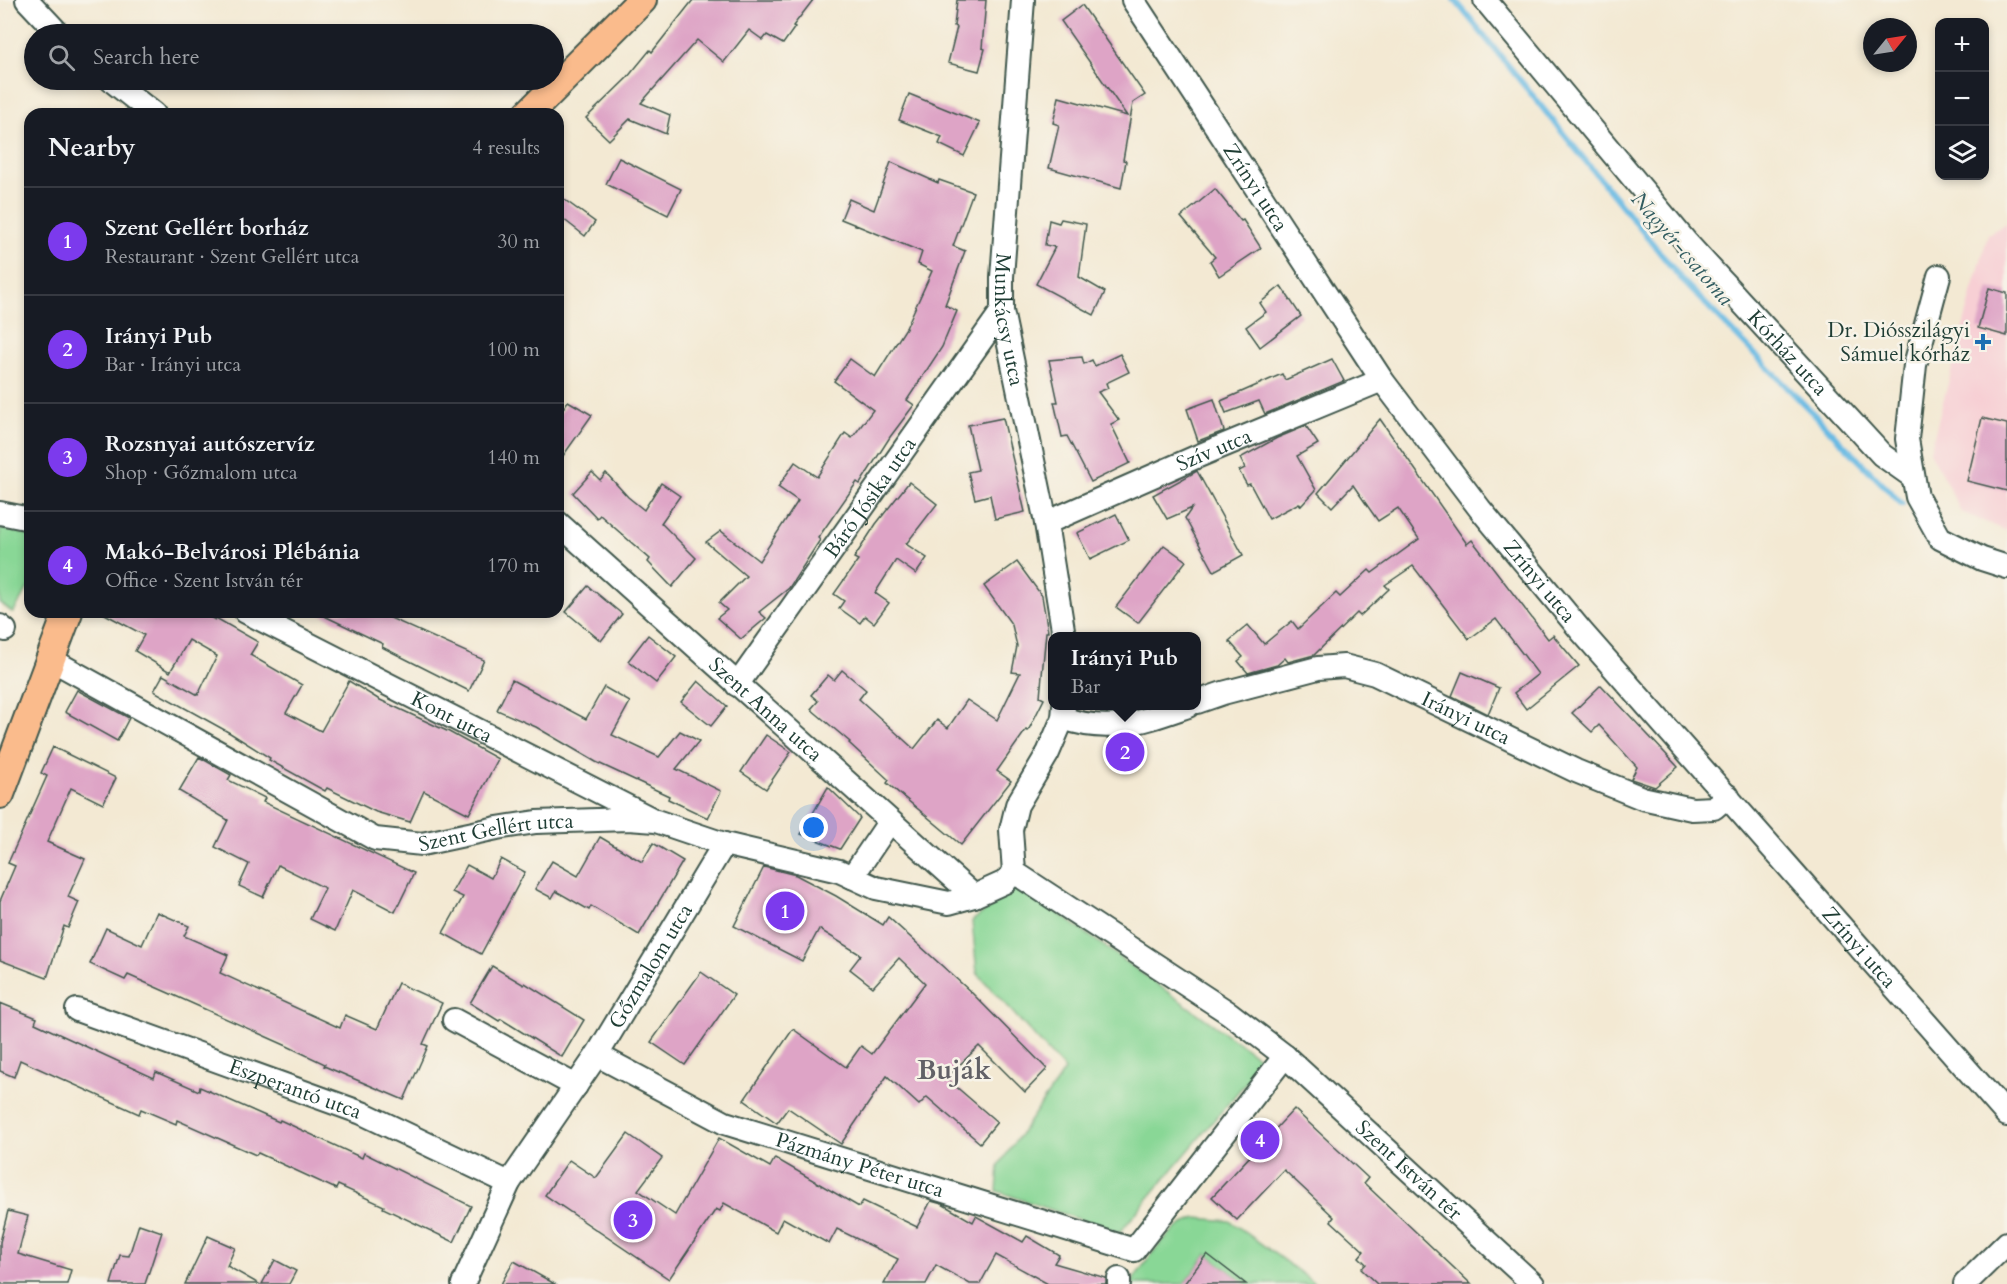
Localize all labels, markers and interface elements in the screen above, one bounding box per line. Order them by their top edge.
north arrow [1863,18,1917,72]
map controls [1935,18,1989,180]
button: + [1935,18,1989,72]
search box [24,24,564,90]
icon: search [45,41,78,74]
text: Search here [93,42,200,72]
button: − [1935,72,1989,126]
button: layers [1935,126,1989,180]
text: Nearby [48,130,136,165]
text: 4 results [472,134,540,161]
street label: Zrínyi utca [1216,138,1295,237]
water label: Nagyér-csatorna [1624,185,1740,312]
text: Szent Gellért borház [105,213,309,243]
text: 1 [62,228,73,255]
text: 30 m [497,228,540,255]
text: Restaurant · Szent Gellért utca [105,243,359,270]
street label: Munkácsy utca [987,252,1031,389]
street label: Kórház utca [1741,304,1834,402]
place label: Dr. Diósszilágyi Sámuel kórház [1827,316,1971,369]
text: Irányi Pub [105,321,212,351]
marker: Dr. Diósszilágyi Sámuel kórház [1974,333,1992,351]
text: 2 [62,336,73,363]
text: 100 m [487,336,540,363]
text: Bar · Irányi utca [105,351,241,378]
street label: Szív utca [1172,422,1256,479]
text: Rozsnyai autószervíz [105,429,315,459]
street label: Báró Jósika utca [817,431,923,564]
text: 3 [62,444,73,471]
text: 140 m [487,444,540,471]
text: Shop · Gőzmalom utca [105,459,298,486]
street label: Zrínyi utca [1496,534,1582,629]
text: Makó-Belvárosi Plébánia [105,537,360,567]
text: 4 [62,552,73,579]
text: 170 m [487,552,540,579]
text: Office · Szent István tér [105,567,303,594]
popup [1048,632,1201,710]
text: Irányi Pub [1071,643,1178,673]
street label: Szent Anna utca [702,651,829,769]
text: Bar [1071,673,1100,700]
street label: Kont utca [406,684,497,750]
street label: Irányi utca [1417,685,1515,752]
pin: 2 [1106,730,1144,774]
street label: Szent Gellért utca [416,807,574,859]
your location [799,813,828,842]
pin: 1 [766,888,804,934]
street label: Gőzmalom utca [602,898,700,1034]
street label: Zrínyi utca [1815,900,1903,995]
street label: Eszperantó utca [225,1052,365,1127]
district label: Buják [917,1052,991,1089]
street label: Szent István tér [1349,1114,1469,1227]
pin: 4 [1240,1118,1280,1162]
street label: Pázmány Péter utca [772,1126,947,1205]
pin: 3 [614,1198,652,1242]

